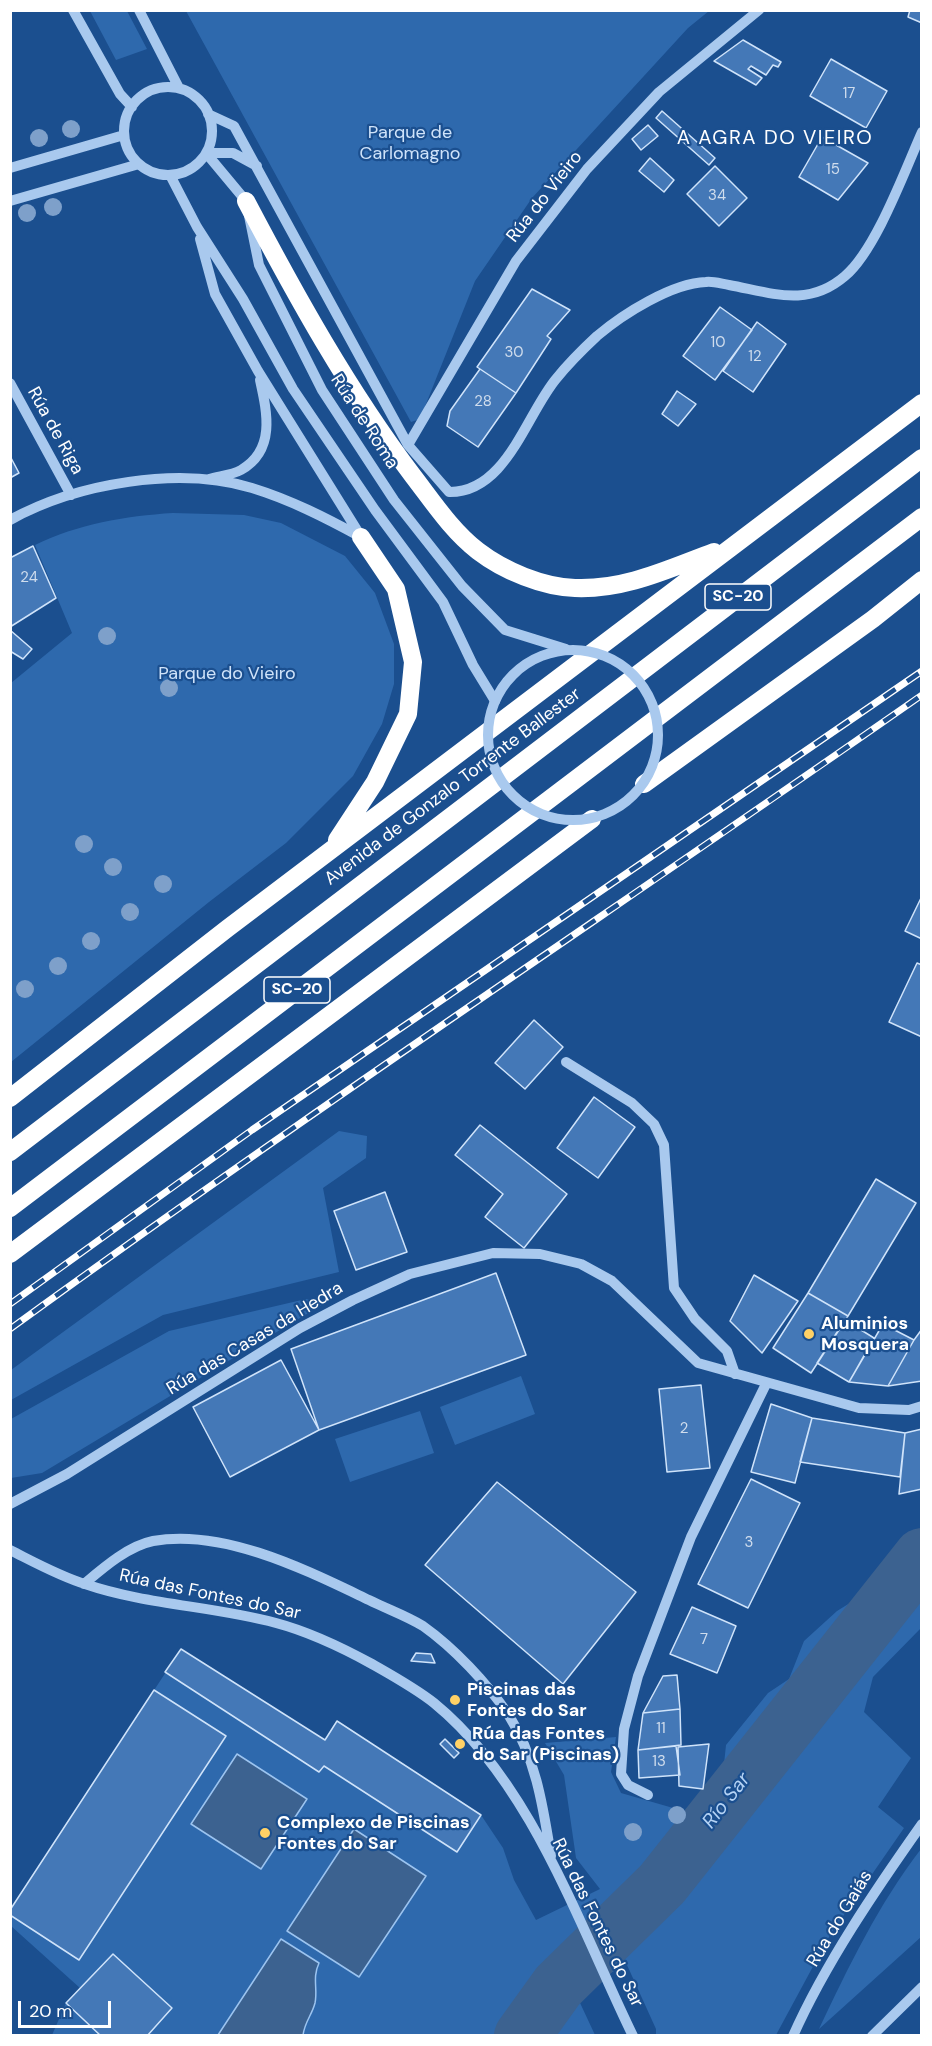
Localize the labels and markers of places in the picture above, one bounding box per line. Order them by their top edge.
place label: Aluminios Mosquera [821,1313,909,1356]
marker: Aluminios Mosquera [802,1327,816,1341]
place label: Piscinas das Fontes do Sar [467,1679,587,1722]
marker: Piscinas das Fontes do Sar [448,1693,462,1707]
place label: Rúa das Fontes do Sar (Piscinas) [472,1723,619,1766]
marker: Rúa das Fontes do Sar (Piscinas) [453,1737,467,1751]
place label: Complexo de Piscinas Fontes do Sar [277,1812,470,1854]
marker: Complexo de Piscinas Fontes do Sar [258,1826,272,1840]

